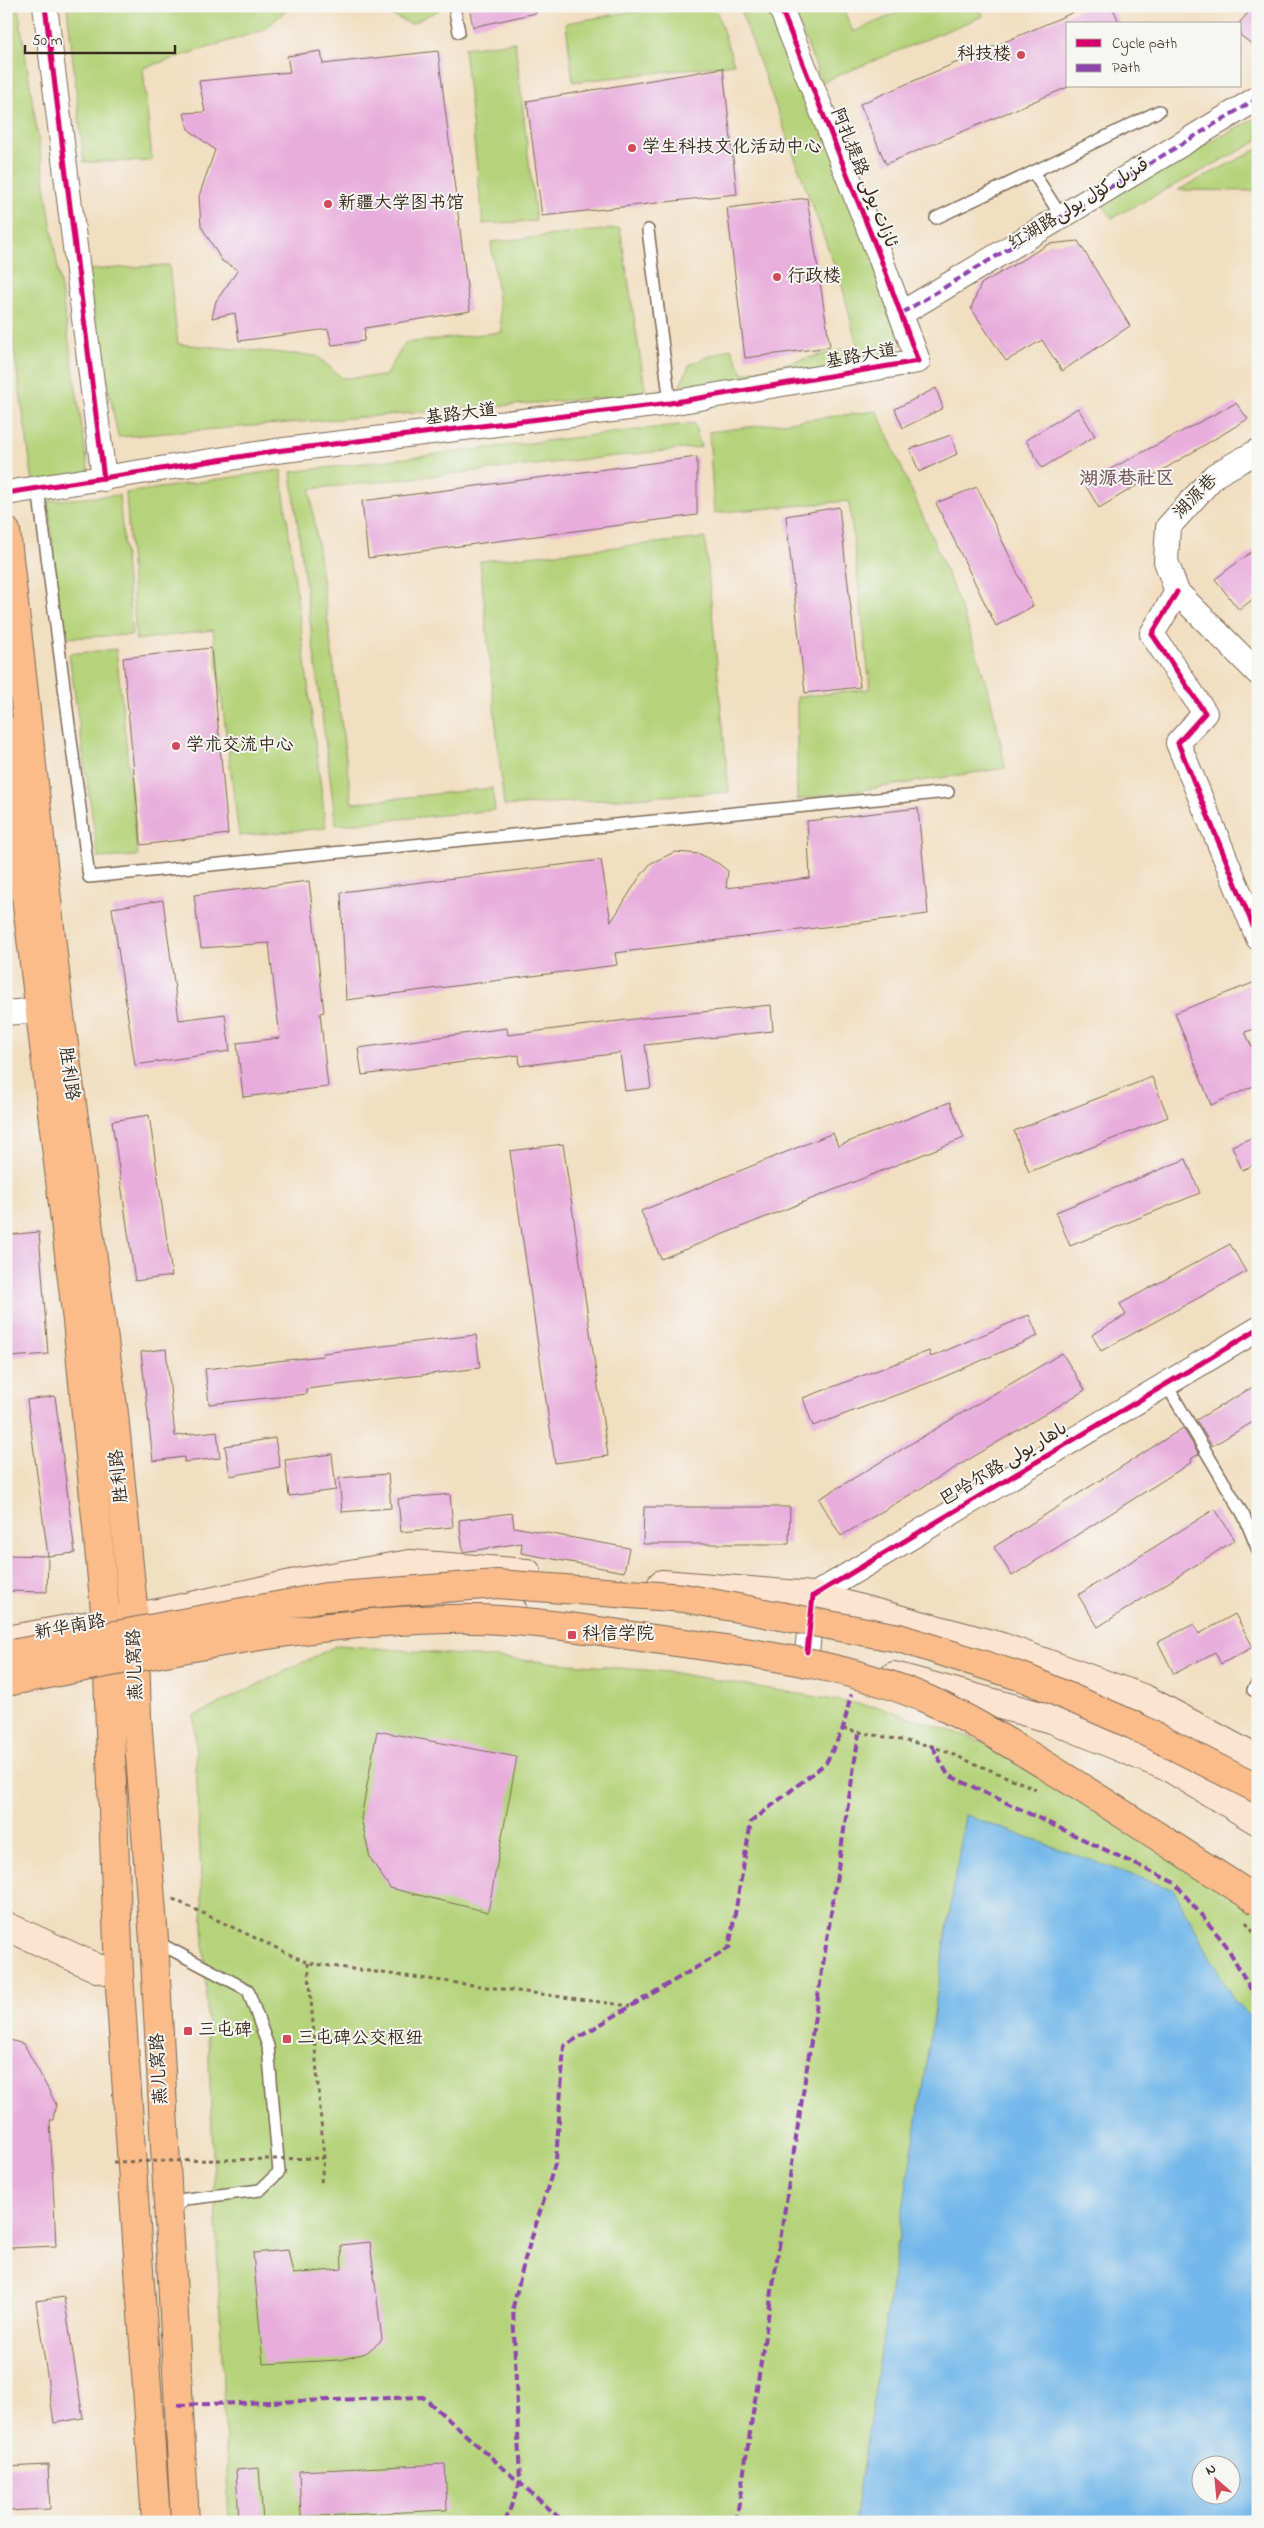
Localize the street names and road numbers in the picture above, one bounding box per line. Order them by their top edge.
street label: 阿扎提路 ئازات يولى [823,104,903,252]
street label: 红湖路قىزىل كۆل يولى [1004,153,1154,257]
street label: 基路大道 [823,338,899,376]
street label: 基路大道 [424,398,498,432]
street label: 湖源巷 [1168,469,1224,525]
street label: 胜利路 [51,1045,85,1103]
street label: 巴哈尔路 باھار يولى [935,1416,1073,1514]
street label: 胜利路 [104,1448,136,1504]
street label: 新华南路 [32,1609,108,1647]
street label: 燕儿窝路 [122,1629,150,1701]
street label: 燕儿窝路 [145,2032,175,2106]

